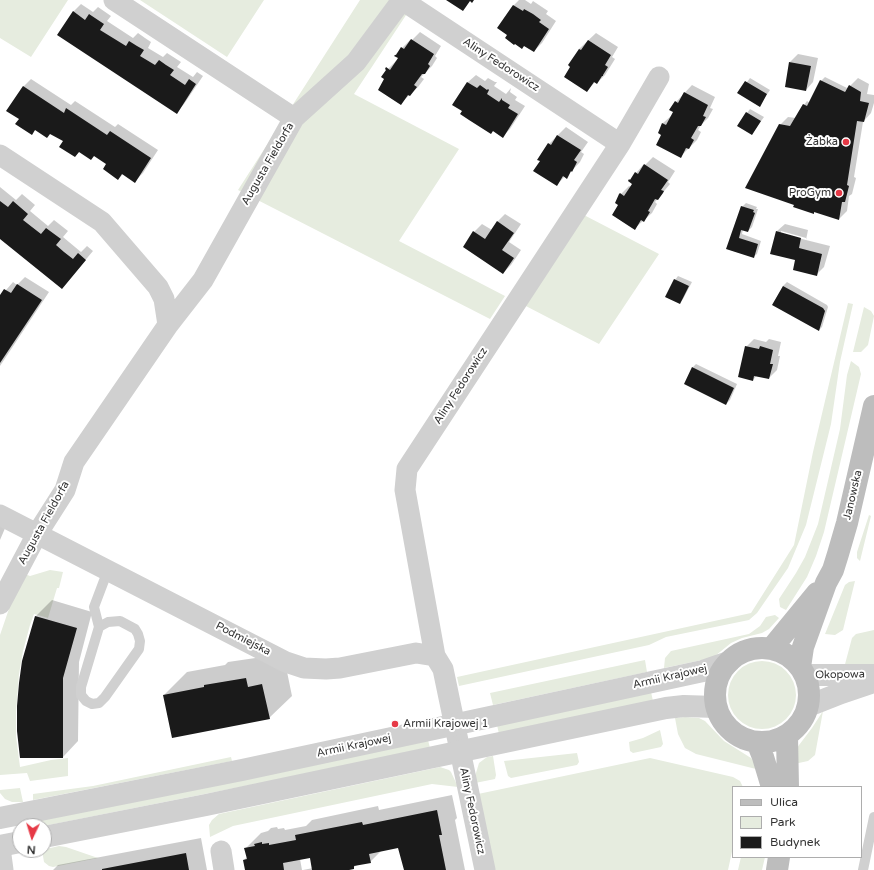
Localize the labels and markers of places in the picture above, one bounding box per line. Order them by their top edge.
place label: Żabka [806,135,838,149]
marker: Żabka [841,137,851,147]
place label: ProGym [789,186,831,200]
marker: ProGym [834,188,844,198]
place label: Armii Krajowej 1 [403,717,488,731]
marker: Armii Krajowej 1 [390,719,400,729]

